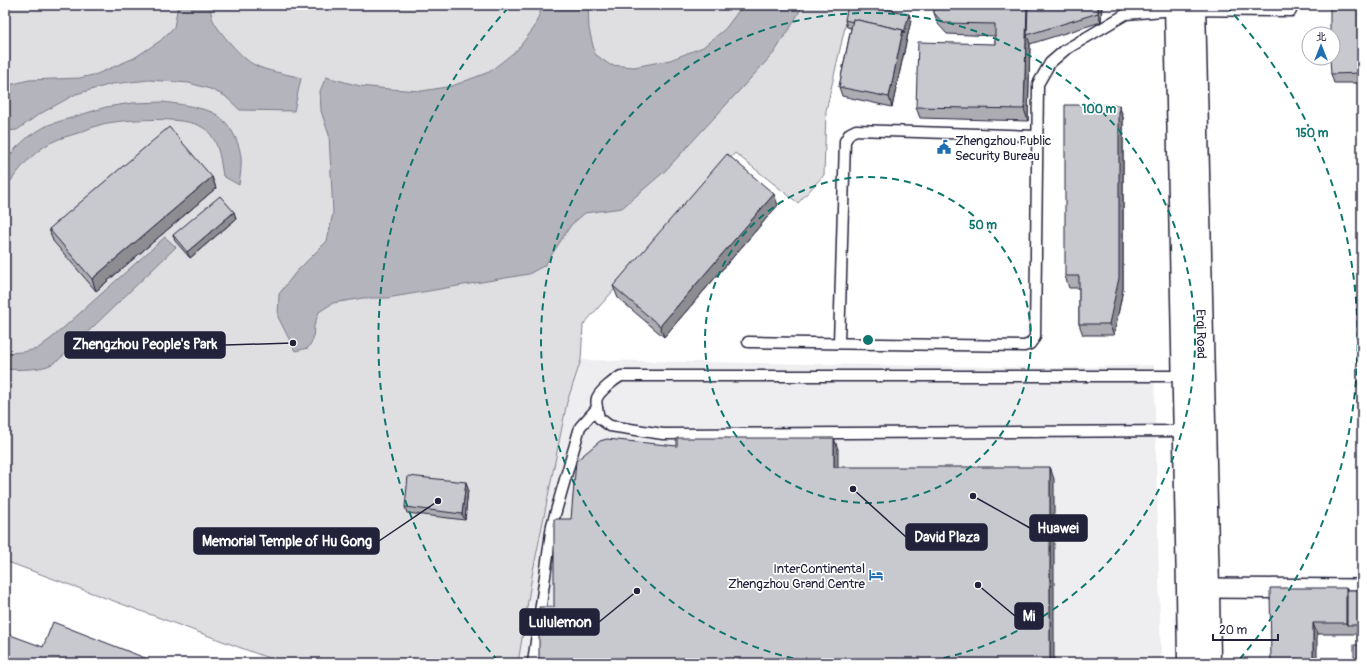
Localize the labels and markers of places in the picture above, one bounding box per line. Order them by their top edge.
place label: Zhengzhou Public Security Bureau [955,133,1052,164]
public building icon: Zhengzhou Public Security Bureau [936,139,952,155]
callout: Zhengzhou People's Park [65,332,225,358]
centre of rings [861,333,875,347]
callout: Huawei [1030,515,1087,541]
callout: David Plaza [906,524,987,550]
callout: Memorial Temple of Hu Gong [194,528,379,554]
place label: InterContinental Zhengzhou Grand Centre [728,561,866,592]
hotel icon: InterContinental Zhengzhou Grand Centre [868,567,884,583]
callout: Mi [1015,603,1043,629]
callout: Lululemon [520,609,599,635]

